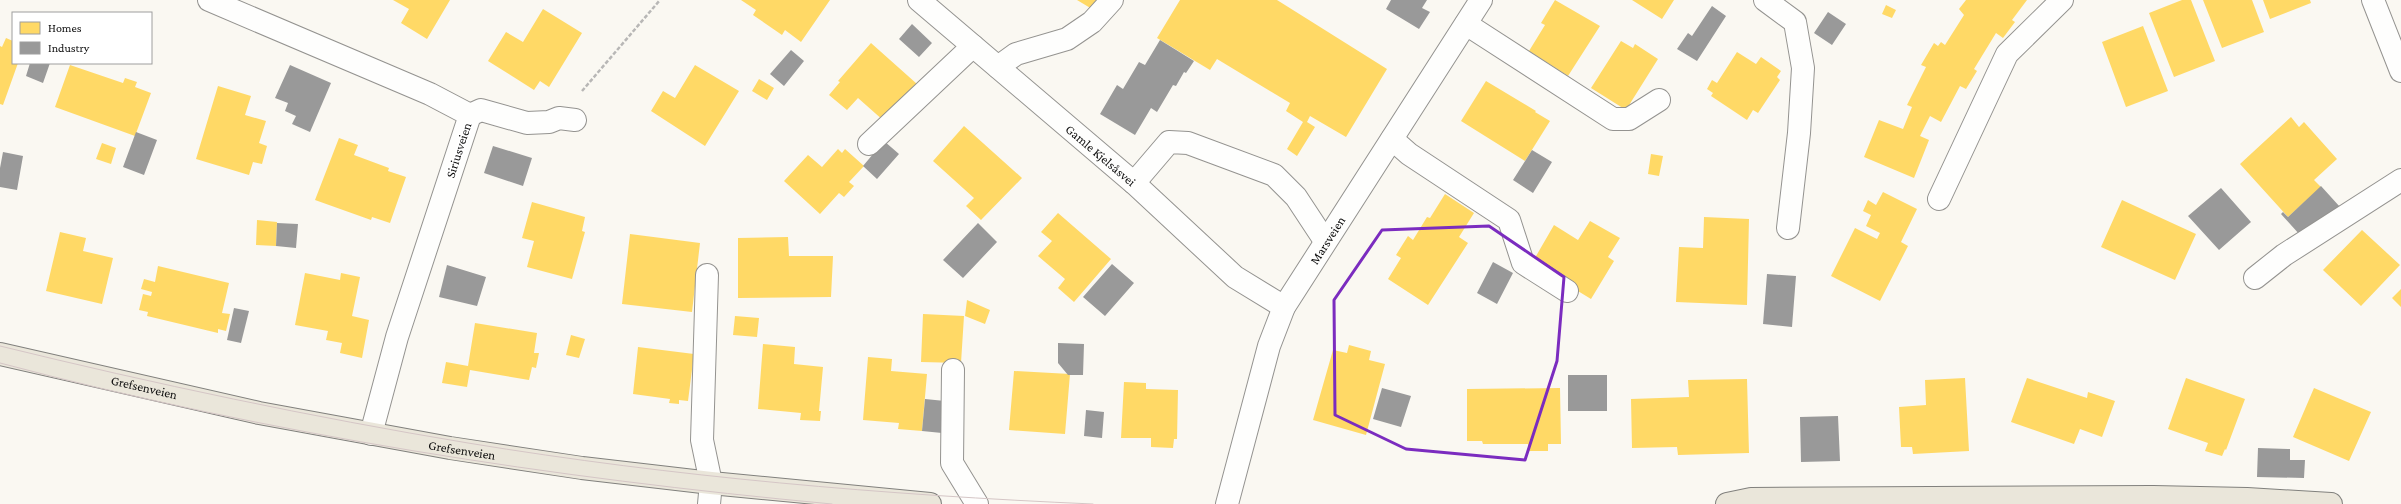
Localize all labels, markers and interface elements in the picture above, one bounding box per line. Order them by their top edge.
legend [12,12,152,64]
text: Homes [48,21,82,35]
text: Industry [48,41,90,55]
street label: Siriusveien [443,121,474,180]
street label: Gamle Kjelsåsvei [1063,121,1139,190]
street label: Marsveien [1307,213,1348,267]
street label: Grefsenveien [110,373,179,402]
street label: Grefsenveien [427,437,497,463]

